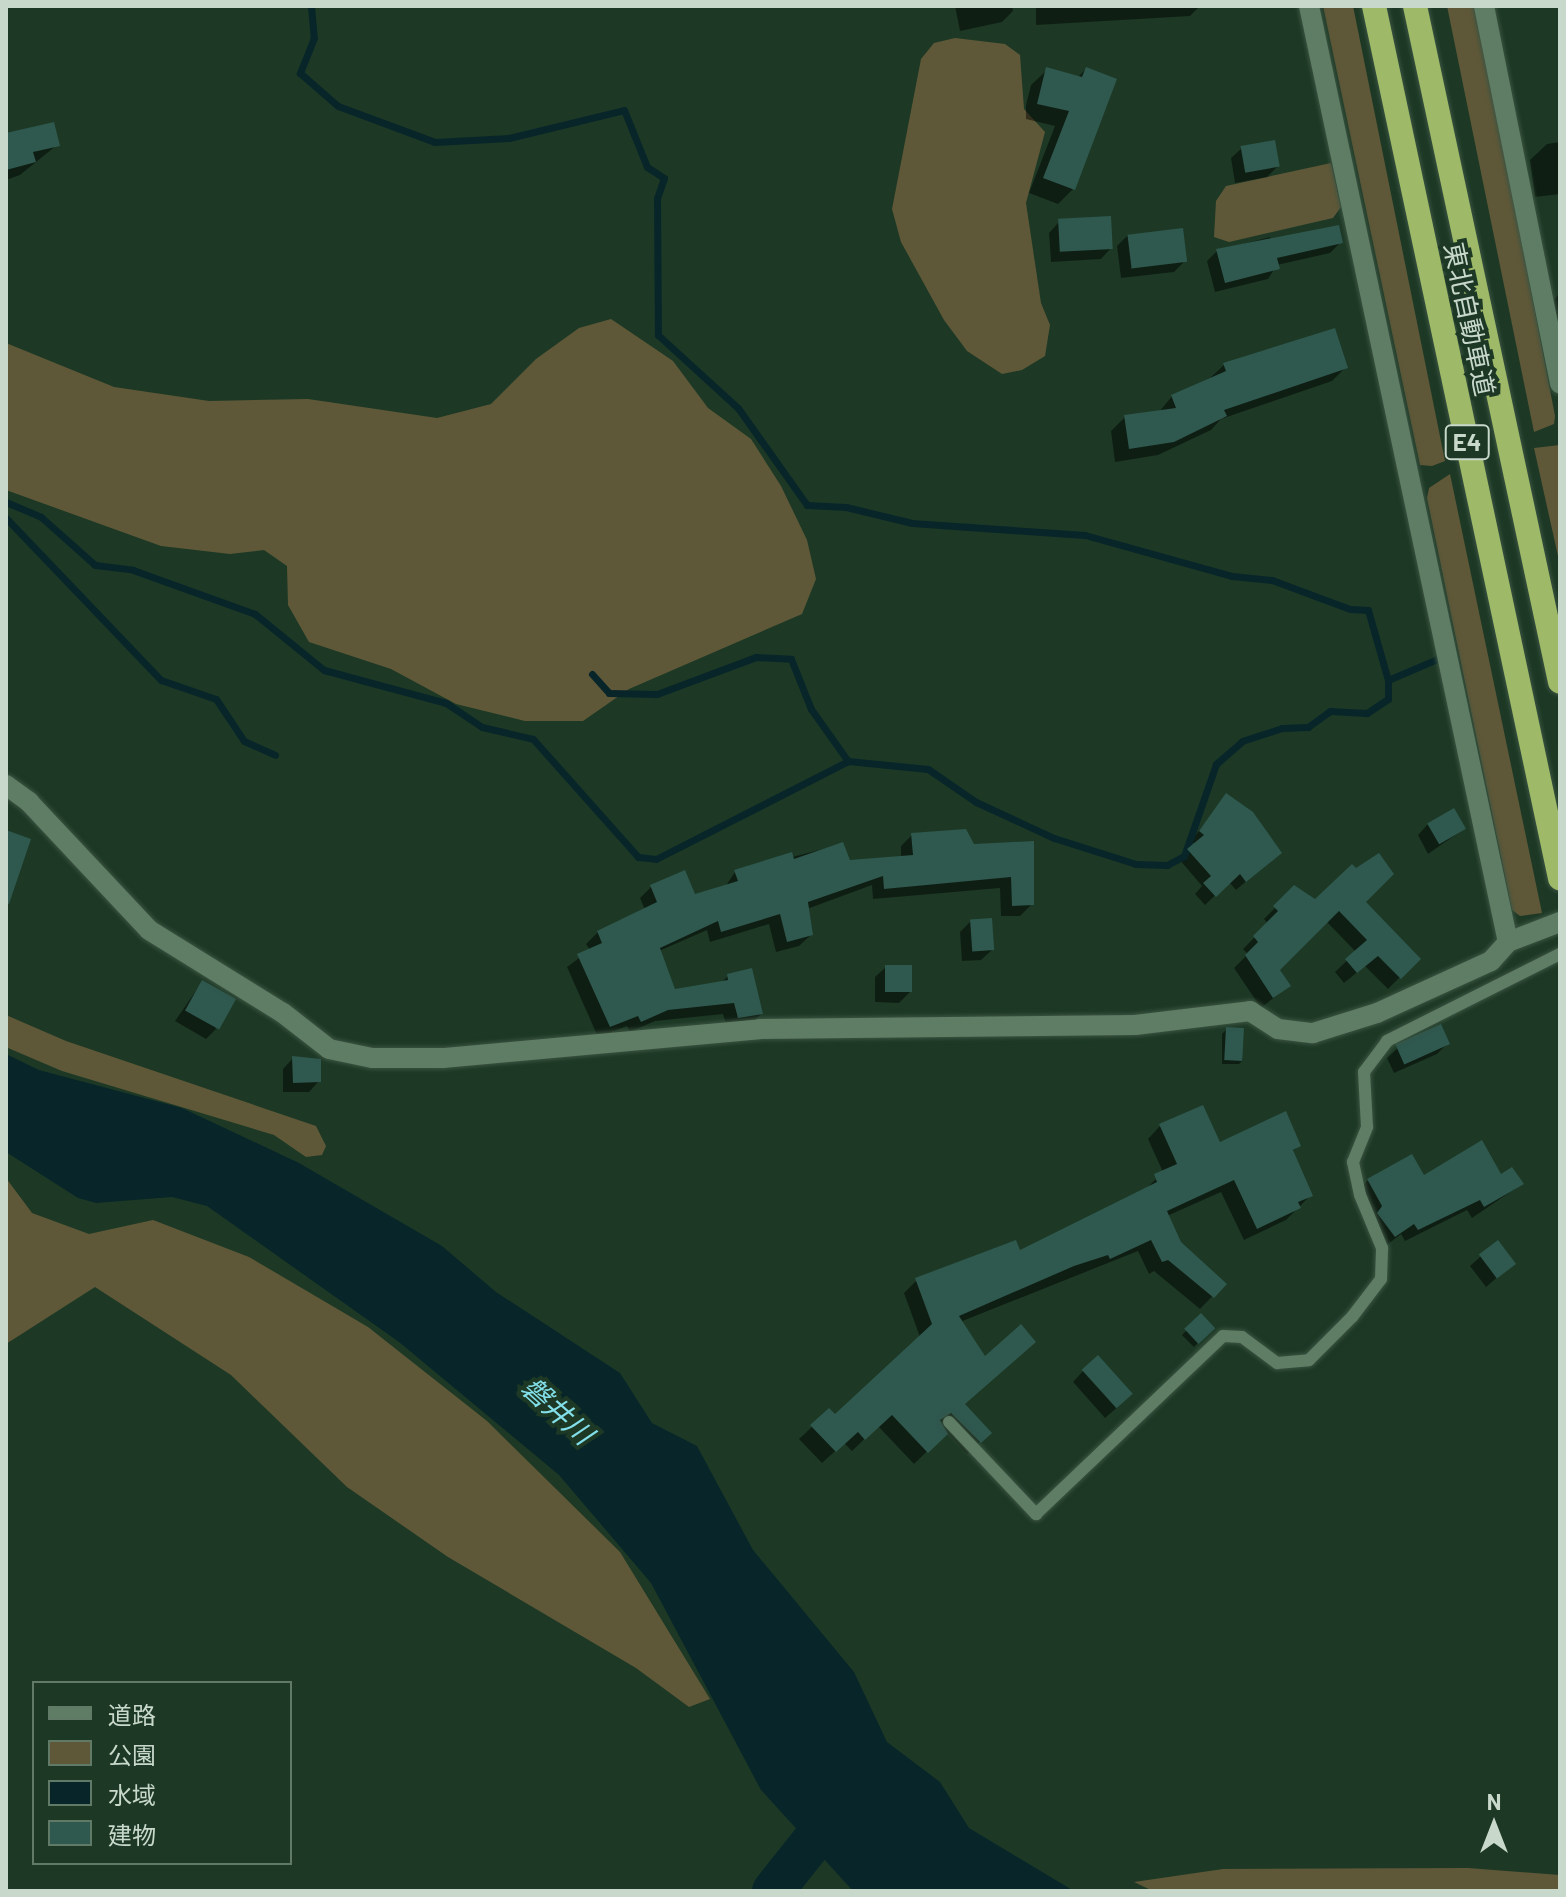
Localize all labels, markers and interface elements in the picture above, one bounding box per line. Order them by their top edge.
street label: 東北自動車道 [1439,239,1501,399]
road number: E4 [1443,422,1491,462]
water label: 磐井川 [516,1369,600,1451]
legend [32,1681,292,1865]
text: 道路 [108,1700,156,1729]
text: 公園 [108,1740,156,1769]
text: 水域 [108,1780,156,1809]
north arrow [1454,1785,1534,1865]
text: N [1487,1788,1501,1814]
text: 建物 [108,1820,156,1849]

